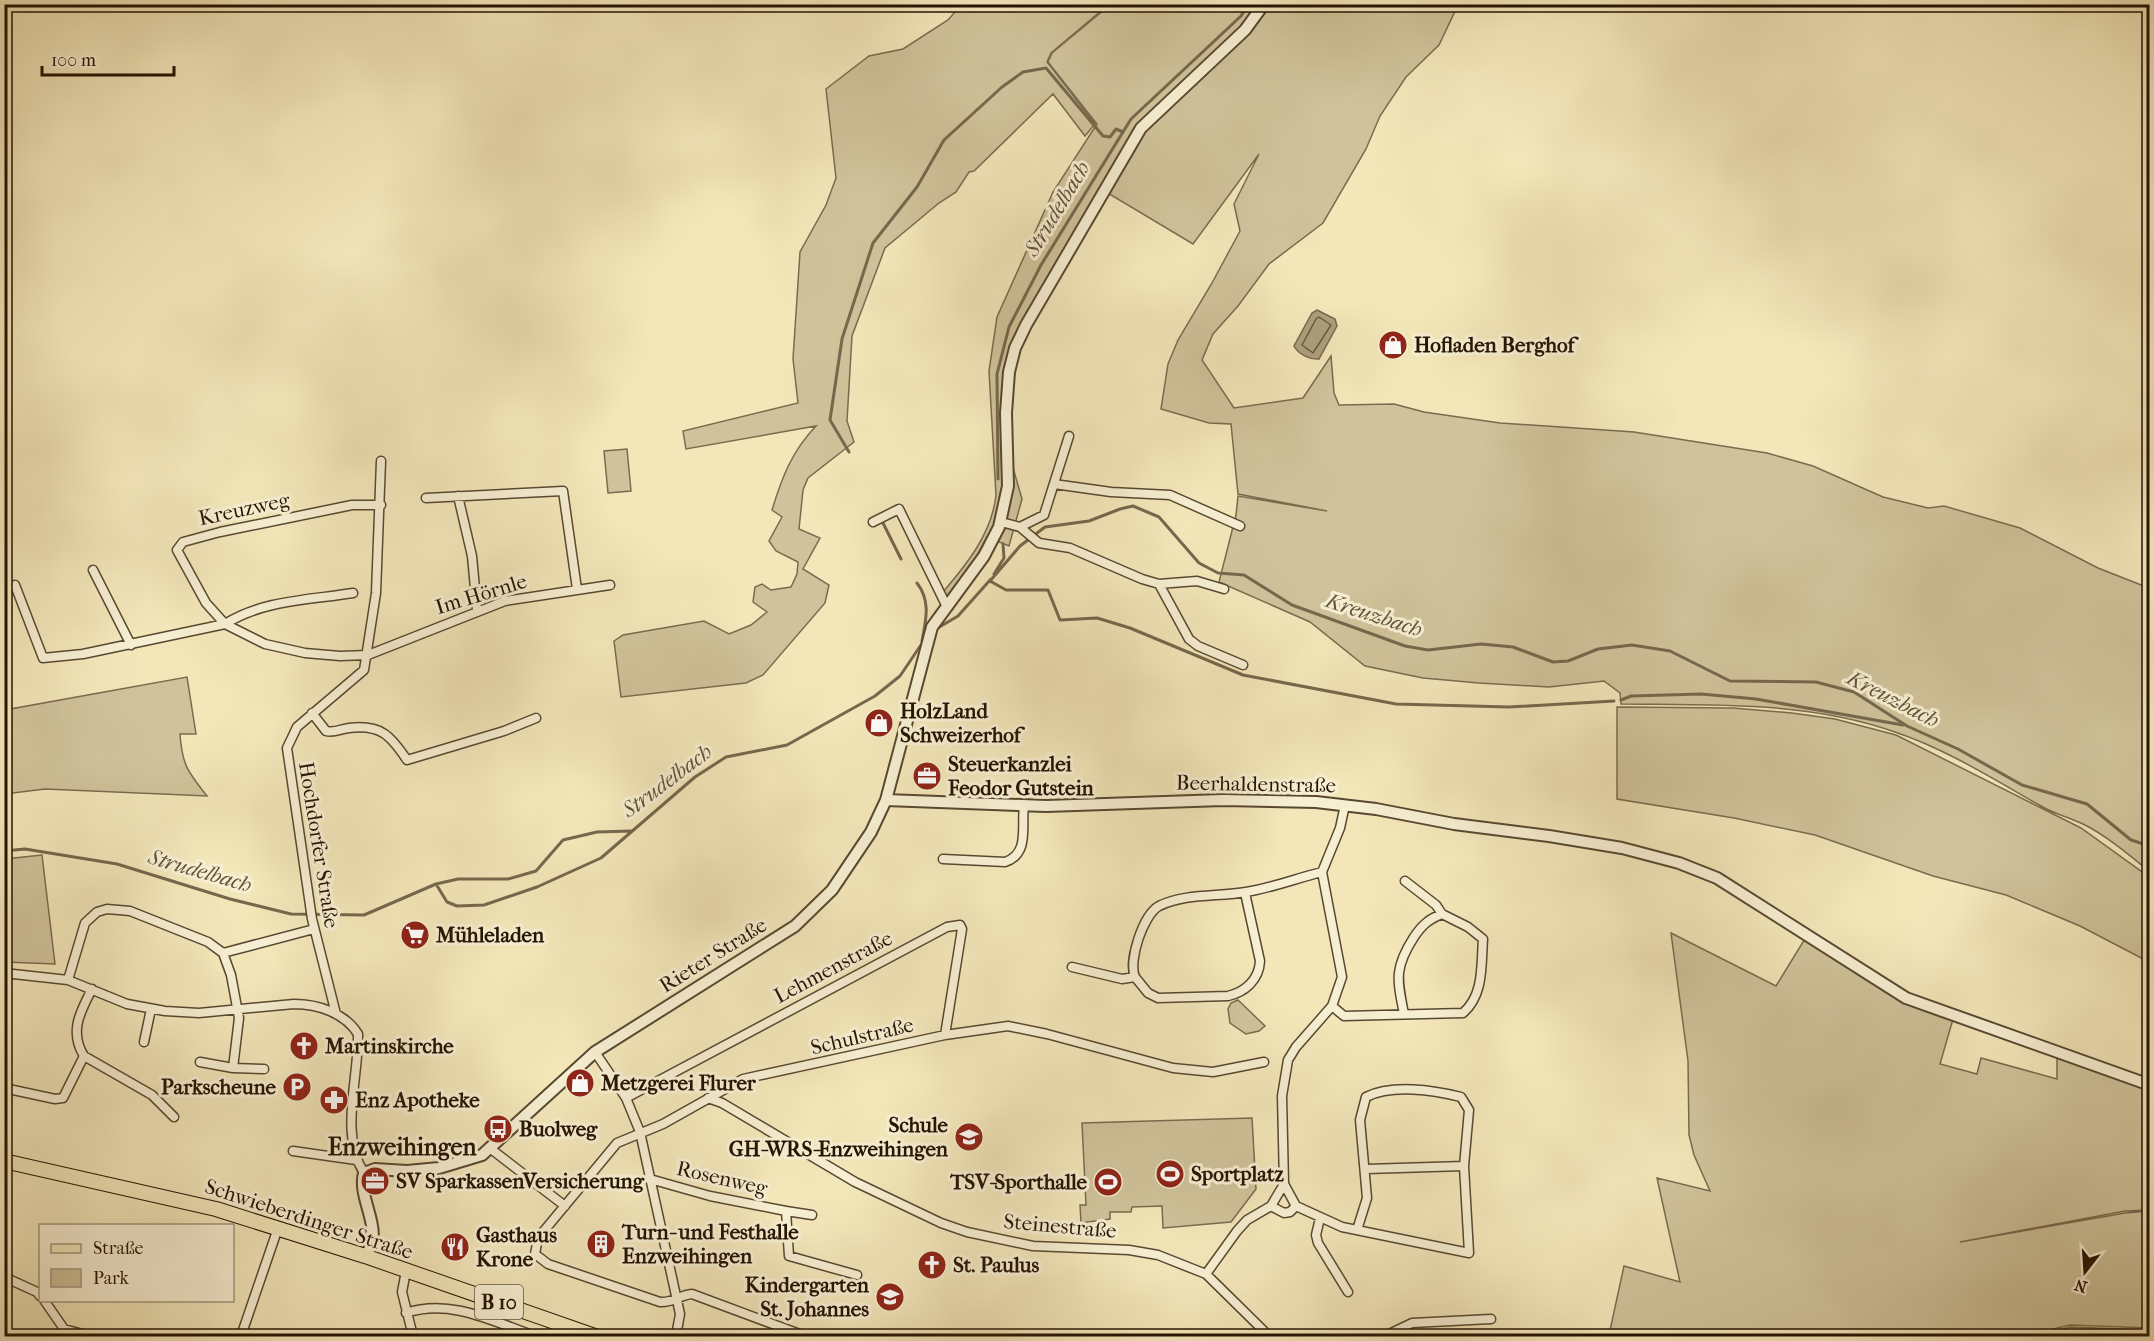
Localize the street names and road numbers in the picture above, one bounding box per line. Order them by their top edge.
street label: Kreuzweg [196,487,292,530]
street label: Im Hörnle [432,569,530,619]
street label: Hochdorfer Straße [294,760,344,930]
street label: Beerhaldenstraße [1176,771,1336,797]
street label: Rieter Straße [655,913,771,997]
street label: Lehmenstraße [770,926,896,1008]
street label: Schulstraße [808,1012,916,1060]
street label: Rosenweg [674,1156,770,1200]
street label: Schwieberdinger Straße [202,1174,416,1264]
street label: Steinestraße [1003,1209,1117,1243]
road number: B 10 [475,1285,523,1319]

